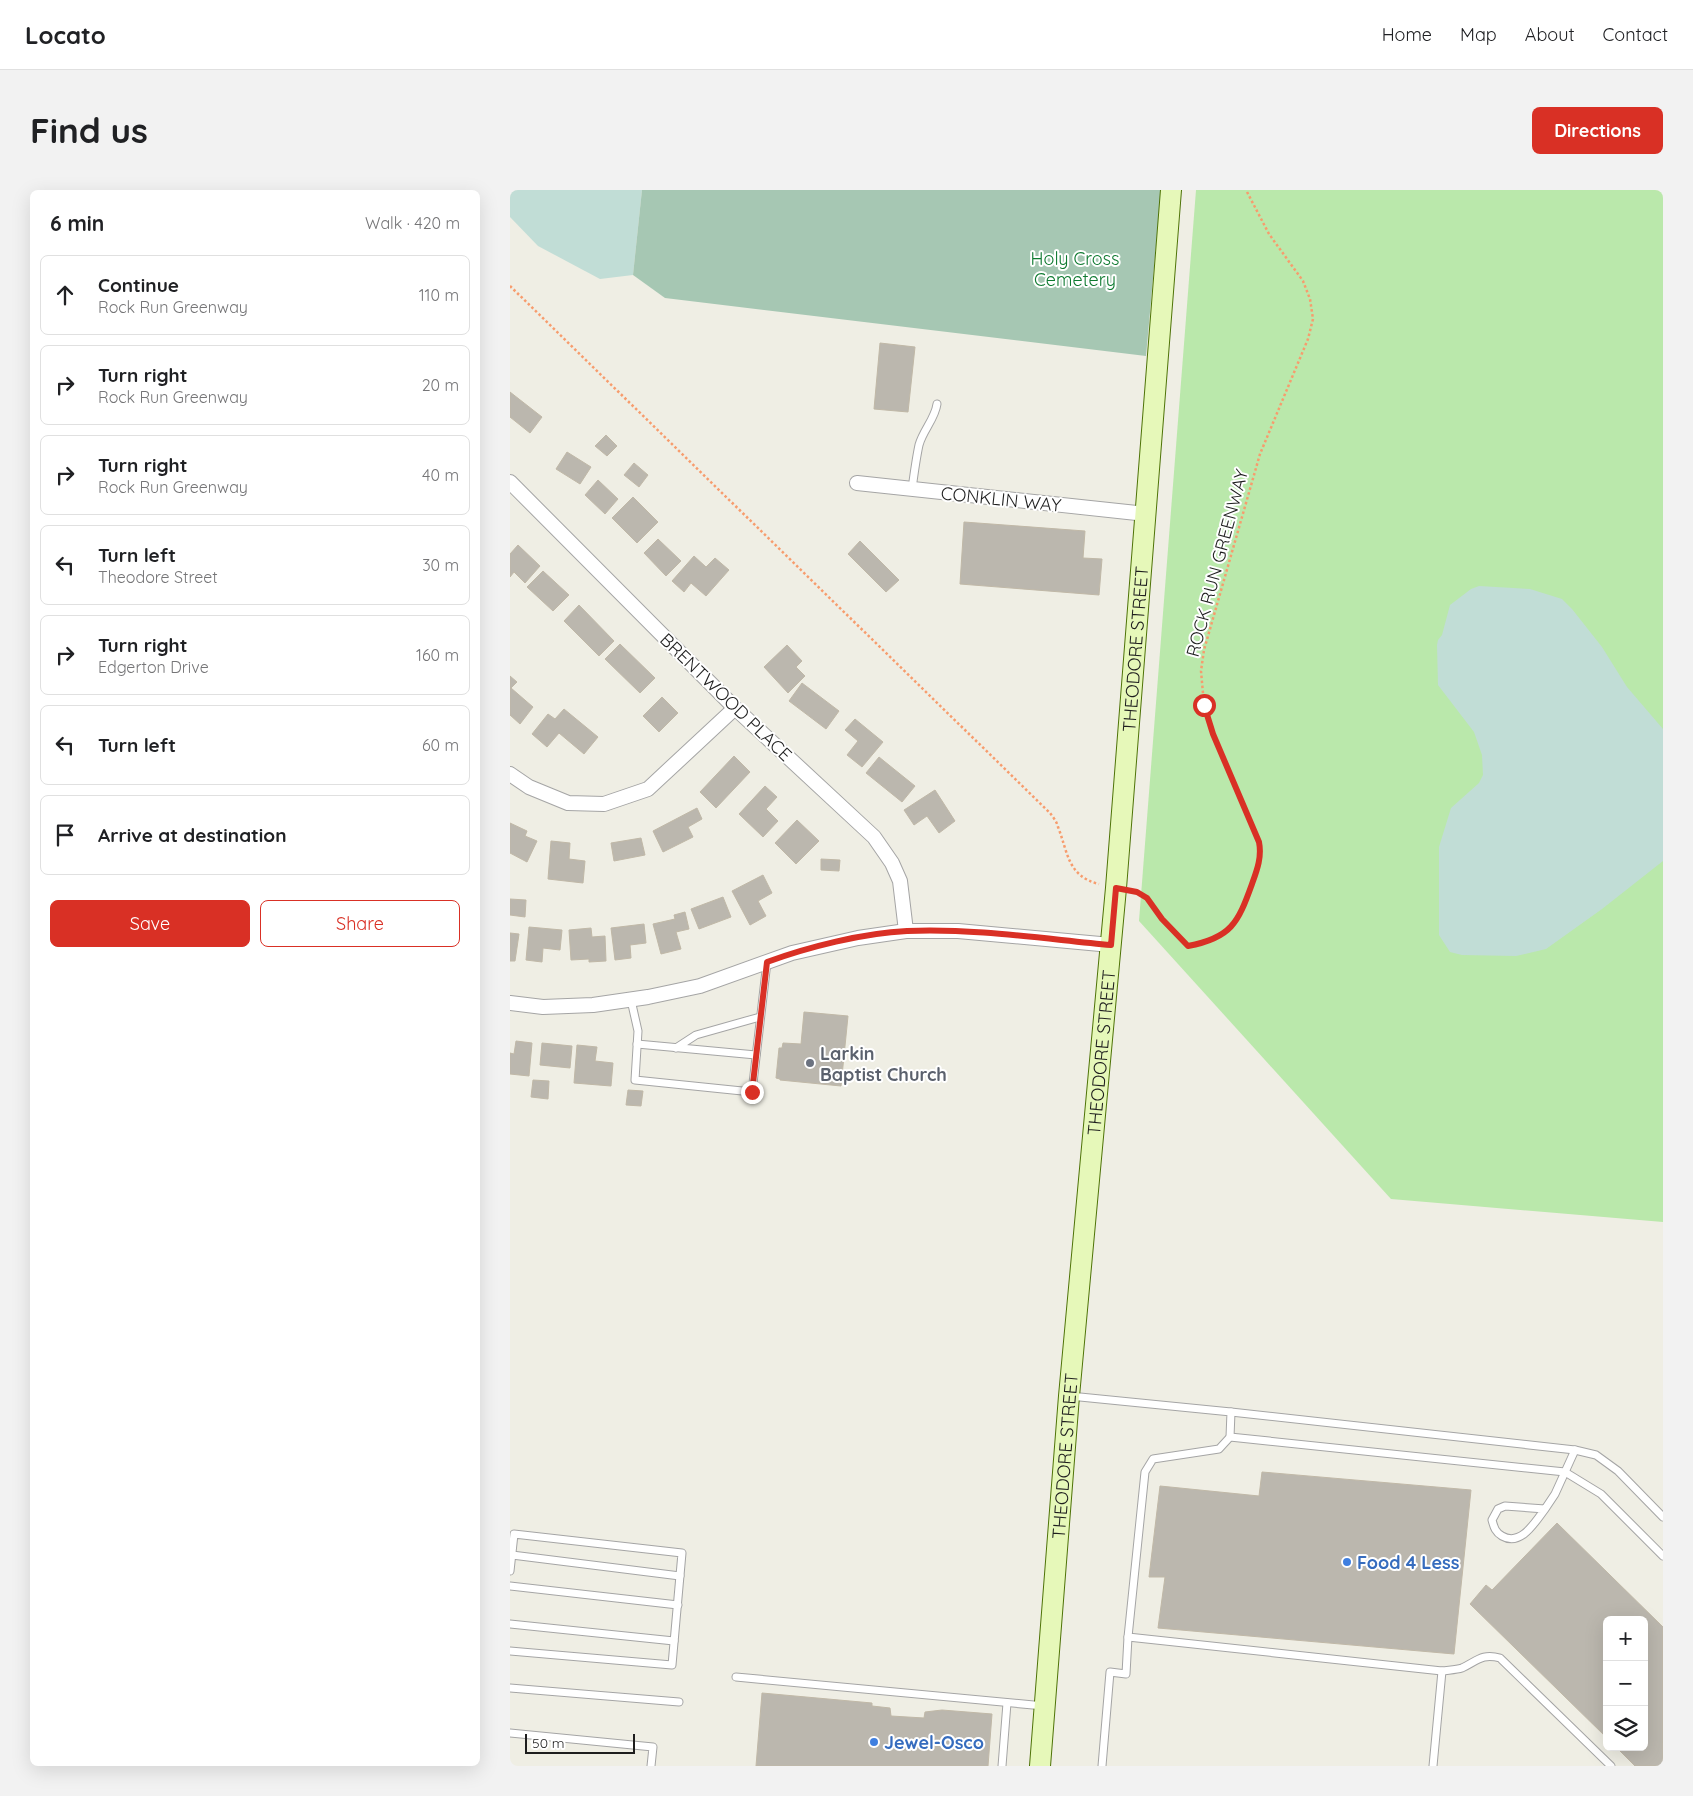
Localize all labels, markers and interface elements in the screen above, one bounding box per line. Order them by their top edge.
text: Locato [25,20,106,50]
text: Home [1382,23,1432,46]
text: Map [1460,23,1497,46]
text: About [1525,23,1575,46]
text: Contact [1603,23,1668,46]
button: Directions [1532,107,1663,154]
text: Find us [30,108,148,152]
text: 6 min [50,210,104,236]
text: Walk · 420 m [365,213,460,233]
park label: Holy Cross Cemetery [1031,247,1119,291]
text: Continue [98,273,179,297]
icon: ahead [51,281,79,309]
text: 110 m [419,285,459,305]
text: Rock Run Greenway [98,297,248,317]
text: Turn right [98,363,187,387]
icon: right [51,371,79,399]
text: 20 m [422,375,459,395]
text: Rock Run Greenway [98,387,248,407]
text: Turn right [98,453,187,477]
icon: right [51,461,79,489]
text: 40 m [422,465,459,485]
street label: ROCK RUN GREENWAY [1181,467,1253,659]
text: Rock Run Greenway [98,477,248,497]
street label: CONKLIN WAY [940,481,1062,517]
text: Turn left [98,543,176,567]
icon: left [51,551,79,579]
text: 30 m [422,555,459,575]
street label: THEODORE STREET [1117,565,1153,733]
text: Theodore Street [98,567,218,587]
street label: BRENTWOOD PLACE [655,628,797,766]
text: Turn right [98,633,187,657]
icon: right [51,641,79,669]
text: 160 m [416,645,459,665]
text: Edgerton Drive [98,657,209,677]
route start [1193,694,1216,717]
icon: left [51,731,79,759]
text: Turn left [98,733,176,757]
text: 60 m [422,735,459,755]
icon: arrive [51,821,79,849]
text: Arrive at destination [98,823,287,847]
button: Save [50,900,250,947]
button: Share [260,900,460,947]
street label: THEODORE STREET [1082,969,1120,1136]
place label: Larkin Baptist Church [820,1042,947,1086]
marker: Larkin Baptist Church [804,1057,816,1069]
route end [741,1081,764,1104]
street label: THEODORE STREET [1046,1372,1083,1540]
place label: Food 4 Less [1357,1551,1460,1574]
marker: Food 4 Less [1341,1556,1353,1568]
map controls [1603,1616,1648,1751]
button: + [1603,1616,1648,1661]
button: − [1603,1661,1648,1706]
button: layers [1603,1706,1648,1751]
scale bar [525,1731,635,1754]
place label: Jewel-Osco [884,1731,984,1754]
text: 50 m [532,1734,565,1752]
marker: Jewel-Osco [868,1736,880,1748]

